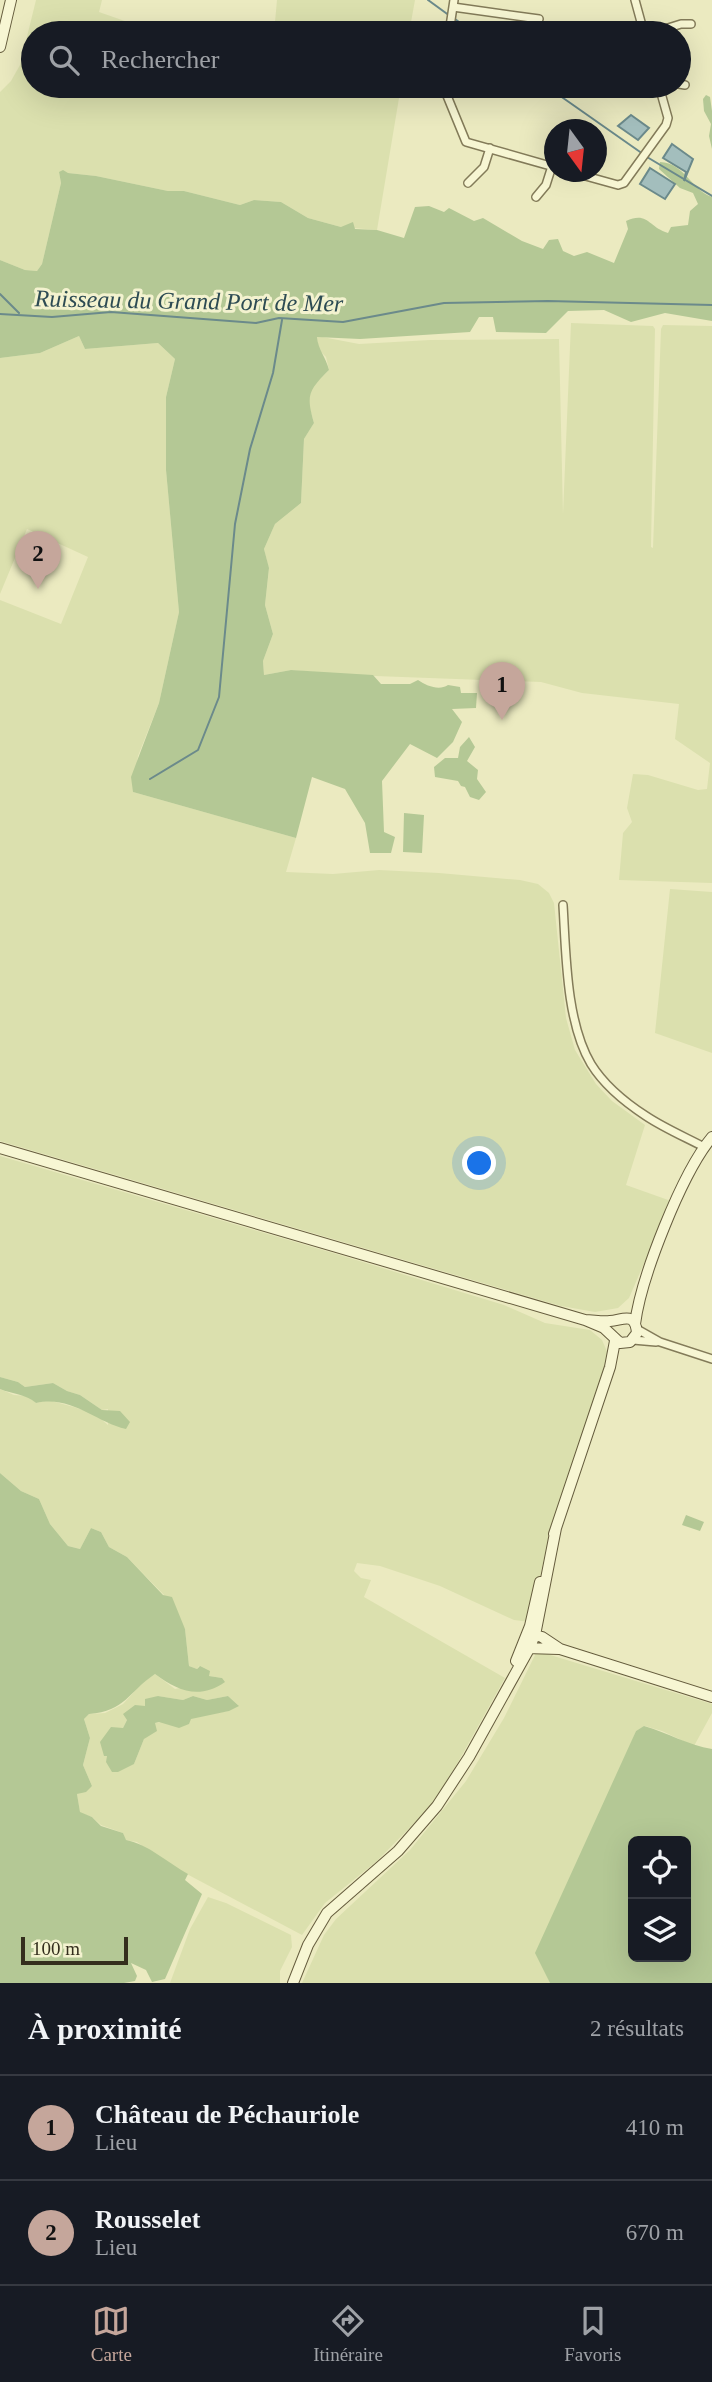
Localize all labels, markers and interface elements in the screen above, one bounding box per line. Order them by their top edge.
search box [21,21,691,98]
icon: search [45,41,83,79]
text: Rechercher [101,45,219,74]
north arrow [544,119,607,182]
water label: Ruisseau du Grand Port de Mer [33,285,344,317]
pin: 2 [15,531,61,589]
pin: 1 [479,662,525,720]
your location [462,1146,496,1180]
map controls [628,1836,691,1962]
button: locate [628,1836,691,1899]
button: layers [628,1899,691,1962]
scale bar [21,1934,128,1966]
text: 100 m [32,1938,80,1959]
text: À proximité [28,2012,182,2045]
text: 2 résultats [590,2016,684,2041]
text: Château de Péchauriole [95,2100,359,2129]
text: 1 [45,2115,57,2140]
text: 410 m [626,2115,684,2140]
text: Lieu [95,2130,137,2155]
text: Rousselet [95,2205,200,2234]
text: 2 [45,2220,57,2245]
text: 670 m [626,2220,684,2245]
text: Lieu [95,2235,137,2260]
tab: Carte [91,2302,132,2366]
tab: Itinéraire [313,2302,383,2366]
tab: Favoris [564,2302,621,2366]

